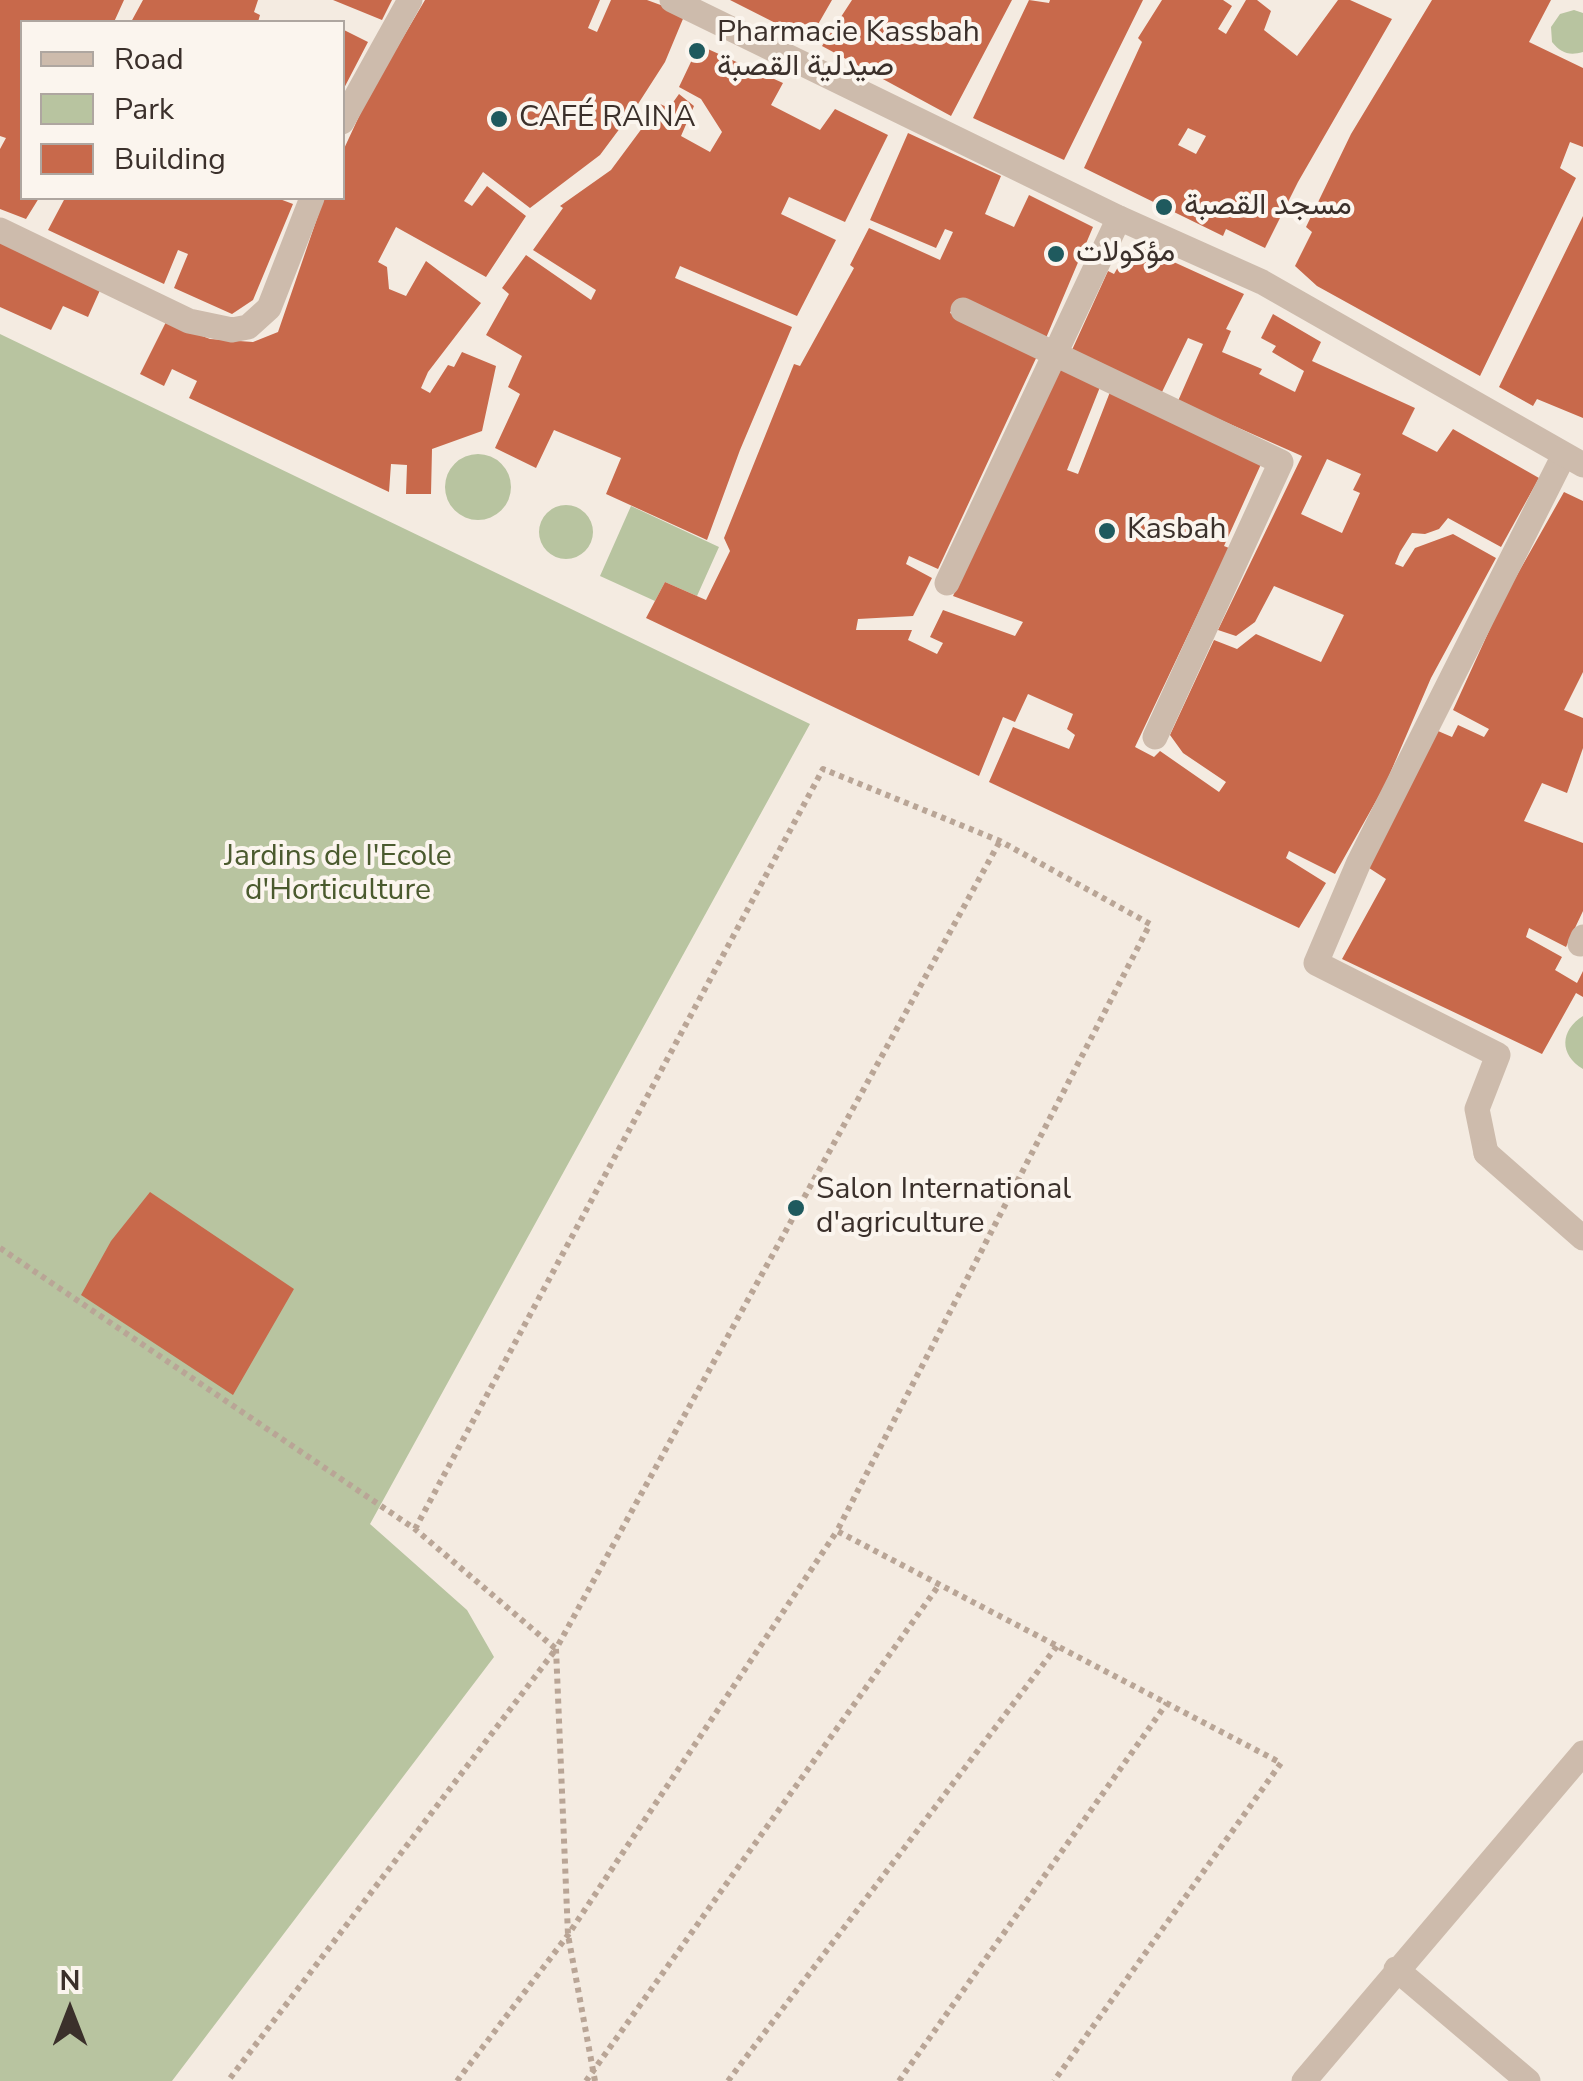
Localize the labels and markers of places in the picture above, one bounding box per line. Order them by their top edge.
place label: Pharmacie Kassbah صيدلية القصبة [717,16,980,86]
marker: Pharmacie Kassbah صيدلية القصبة [686,40,708,62]
place label: CAFÉ RAINA [519,101,696,137]
marker: CAFÉ RAINA [488,108,510,130]
place label: مسجد القصبة [1184,189,1352,225]
marker: مسجد القصبة [1153,196,1175,218]
place label: مؤكولات [1076,236,1175,272]
marker: مؤكولات [1045,243,1067,265]
place label: Kasbah [1127,513,1227,549]
marker: Kasbah [1096,520,1118,542]
place label: Salon International d'agriculture [816,1173,1071,1244]
marker: Salon International d'agriculture [785,1197,807,1219]

